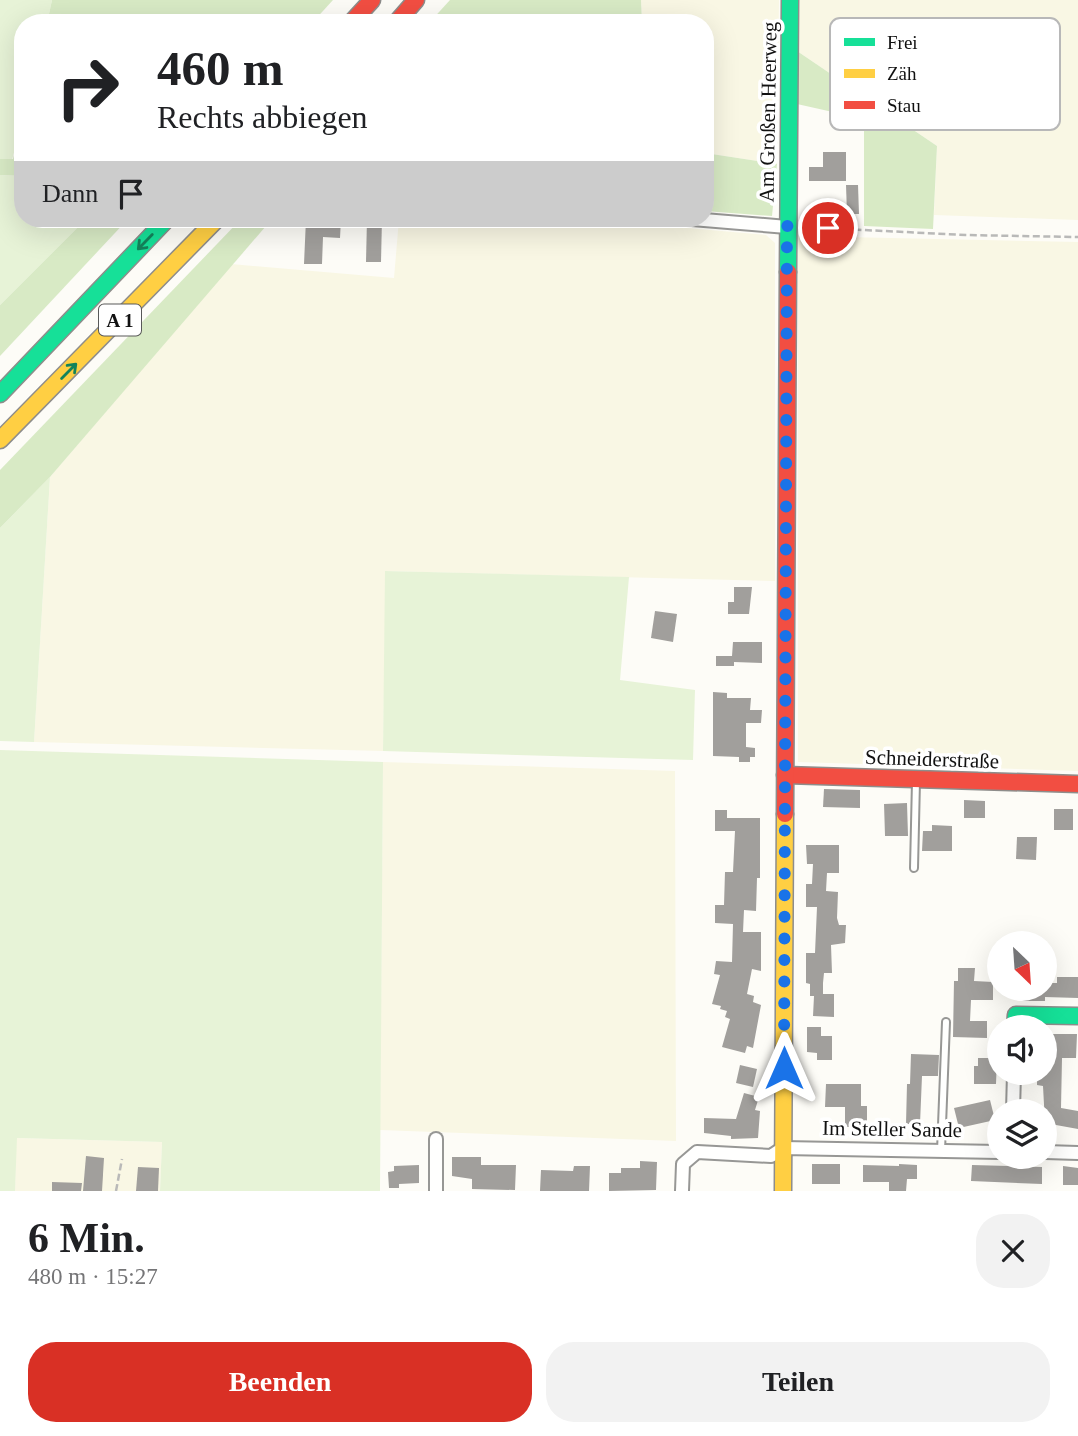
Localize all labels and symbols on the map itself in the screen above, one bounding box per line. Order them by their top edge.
legend [830,18,1060,130]
street label: Am Großen Heerweg [754,21,782,203]
text: Frei [887,32,918,53]
text: Zäh [887,63,917,84]
text: Stau [887,95,921,116]
pin [798,198,858,258]
one-way arrow [136,233,153,250]
road number: A 1 [99,304,141,336]
one-way arrow [61,363,78,380]
street label: Schneiderstraße [865,745,999,773]
north arrow [987,931,1057,1001]
position arrow [747,1031,821,1105]
street label: Im Steller Sande [822,1116,962,1142]

